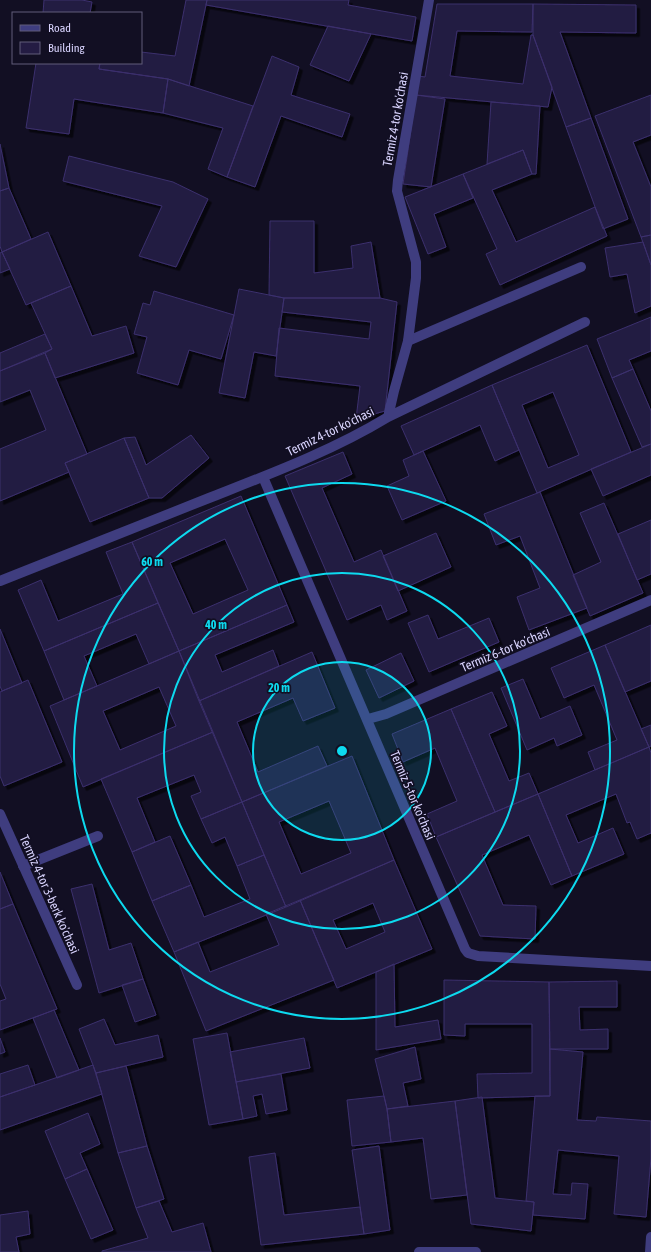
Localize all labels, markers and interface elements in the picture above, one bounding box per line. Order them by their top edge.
legend [12,12,142,64]
text: Road [48,21,71,35]
text: Building [48,41,86,55]
street label: Termiz 4-tor koʼchasi [380,71,411,167]
street label: Termiz 4-tor koʼchasi [284,404,377,459]
text: 60 m [141,555,163,569]
text: 40 m [204,618,227,632]
street label: Termiz 6-tor koʼchasi [458,624,552,675]
text: 20 m [268,681,290,695]
centre of rings [335,744,349,758]
street label: Termiz 5-tor koʼchasi [387,748,438,842]
street label: Termiz 4-tor 3-berk koʼchasi [17,832,83,956]

